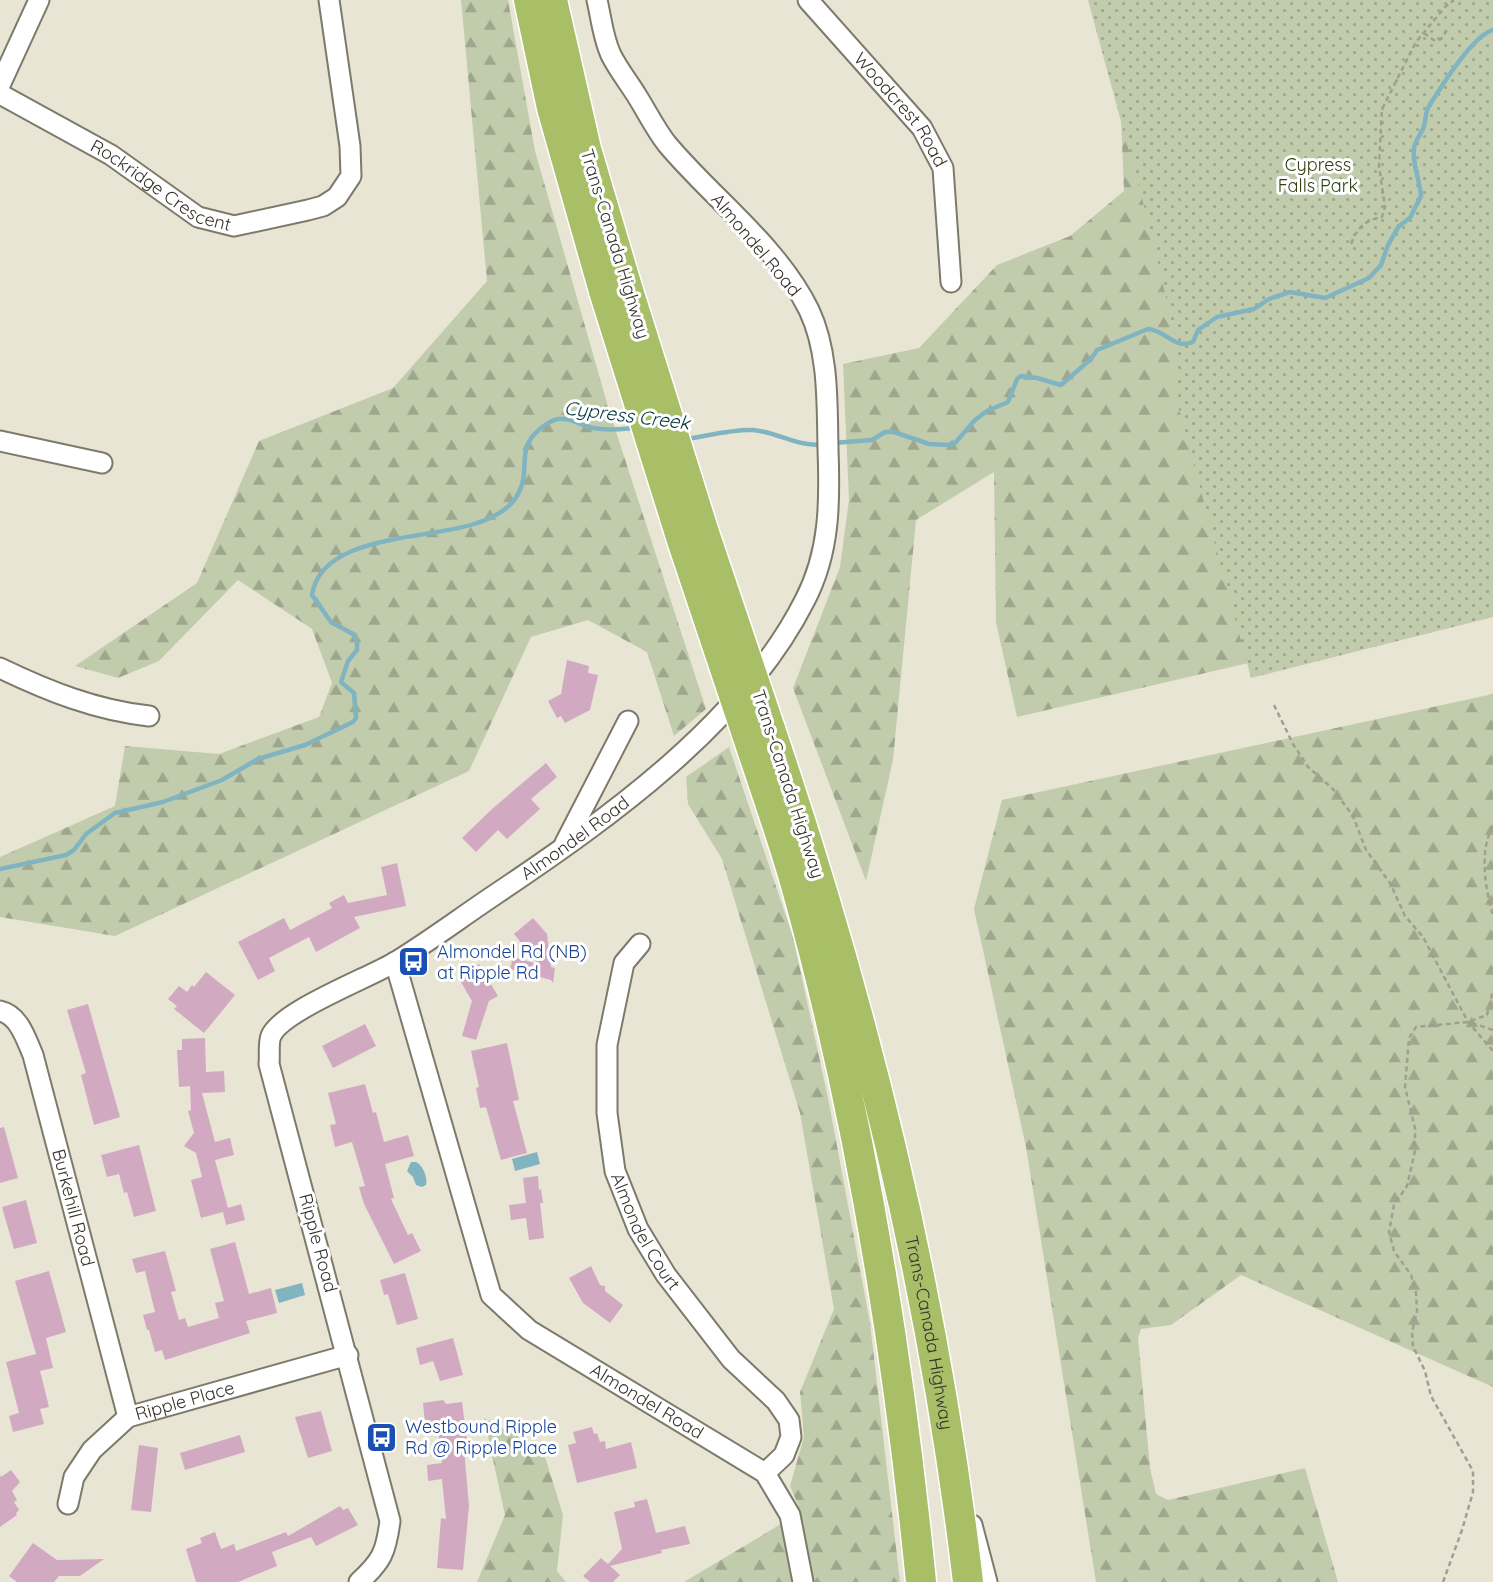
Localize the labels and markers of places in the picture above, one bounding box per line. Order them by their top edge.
place label: Almondel Rd (NB) at Ripple Rd [437,940,587,984]
bus stop icon: Almondel Rd (NB) at Ripple Rd [397,945,431,979]
place label: Westbound Ripple Rd @ Ripple Place [405,1415,557,1459]
bus stop icon: Westbound Ripple Rd @ Ripple Place [365,1420,399,1454]

